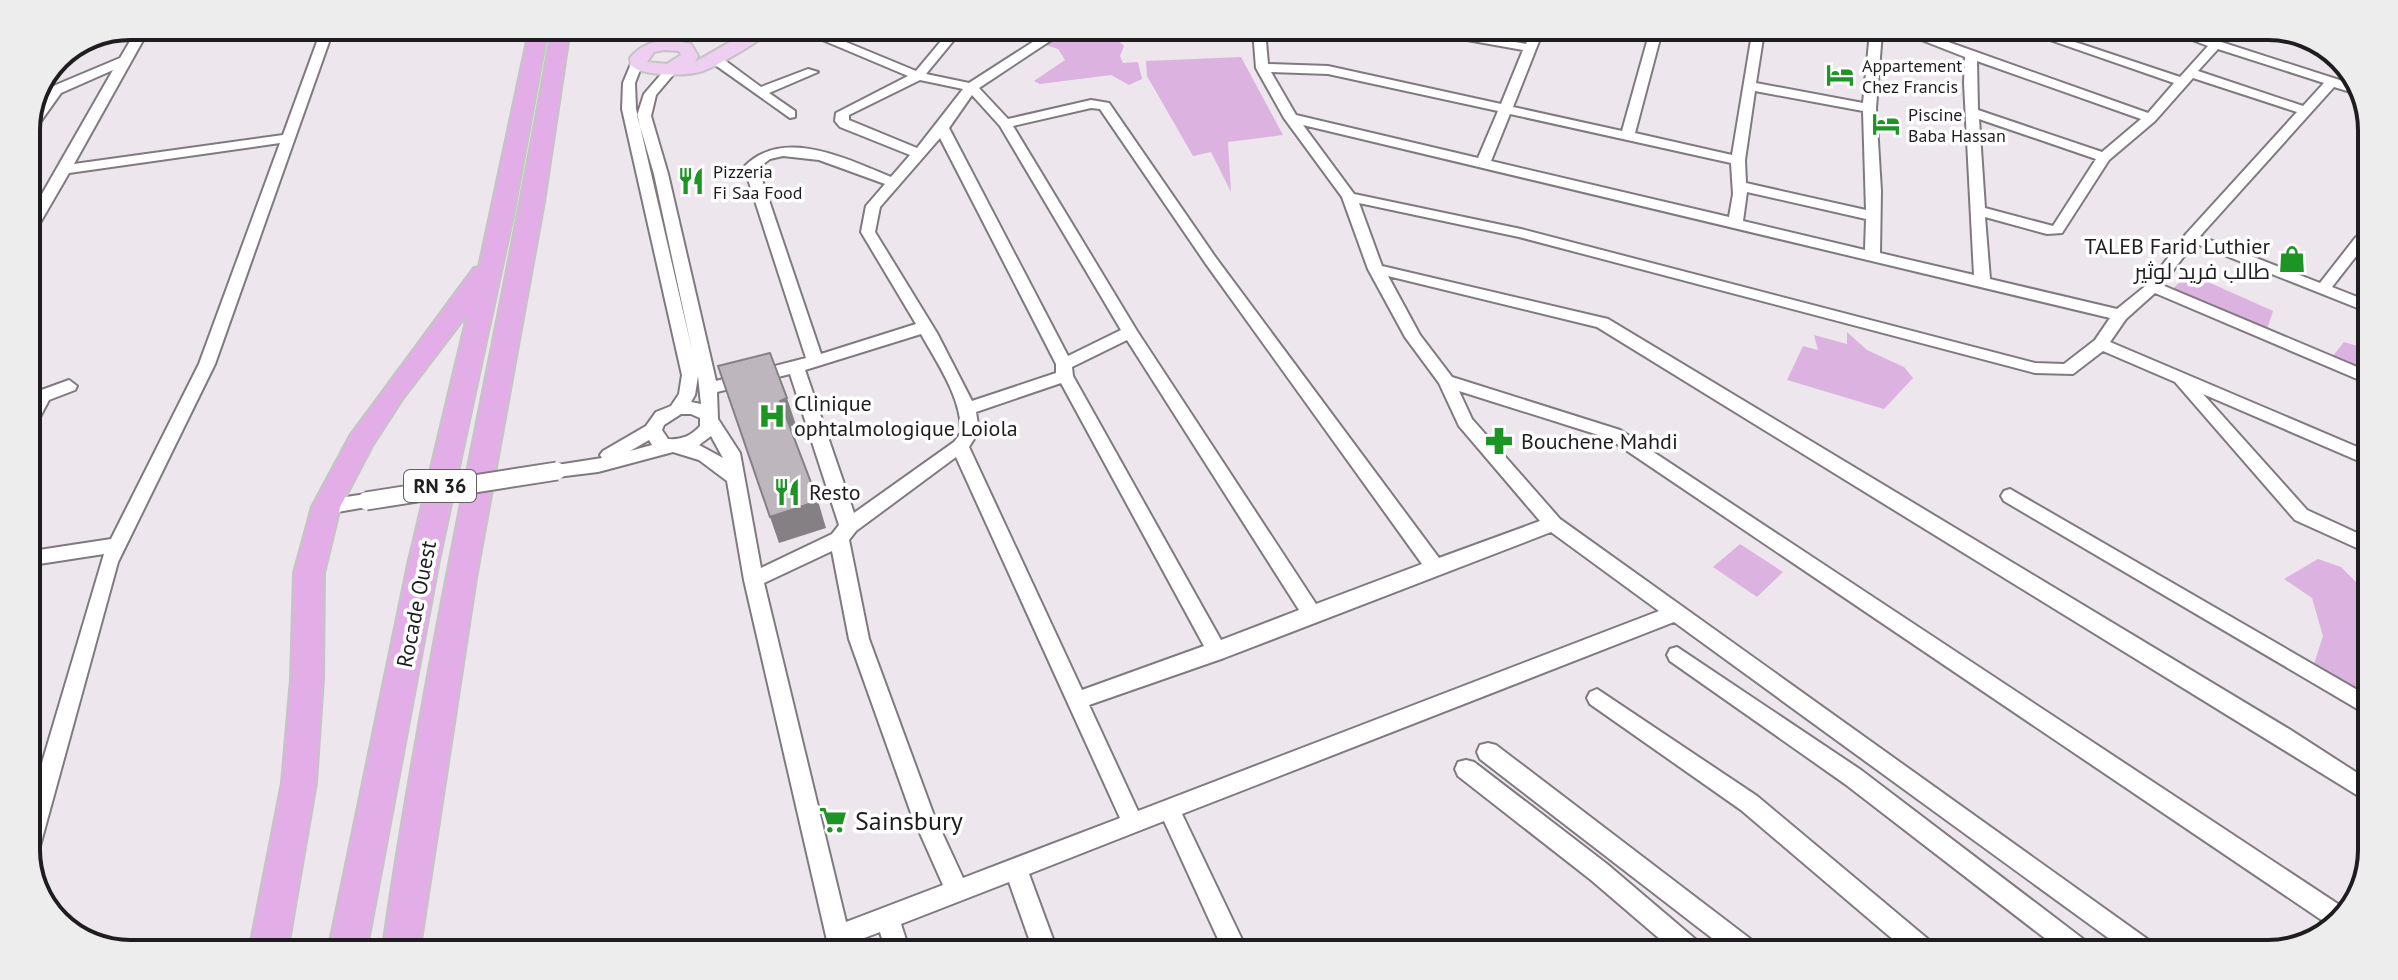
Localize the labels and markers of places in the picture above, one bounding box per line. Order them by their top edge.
place label: Appartement Chez Francis [1862,54,1962,98]
hotel icon: Appartement Chez Francis [1825,60,1855,90]
place label: Piscine Baba Hassan [1908,103,2006,147]
hotel icon: Piscine Baba Hassan [1871,109,1901,139]
place label: Pizzeria Fi Saa Food [713,160,802,204]
restaurant icon: Pizzeria Fi Saa Food [676,166,706,196]
place label: TALEB Farid Luthier طالب فريد لوثير [2084,232,2271,285]
shop icon: TALEB Farid Luthier طالب فريد لوثير [2277,244,2307,274]
place label: Clinique ophtalmologique Loiola [794,389,1018,442]
hospital icon: Clinique ophtalmologique Loiola [757,401,787,431]
pharmacy icon: Bouchene Mahdi [1484,426,1514,456]
place label: Bouchene Mahdi [1521,427,1678,455]
restaurant icon: Resto [772,477,802,507]
place label: Resto [809,478,860,506]
place label: Sainsbury [855,804,963,837]
supermarket icon: Sainsbury [818,805,848,835]

